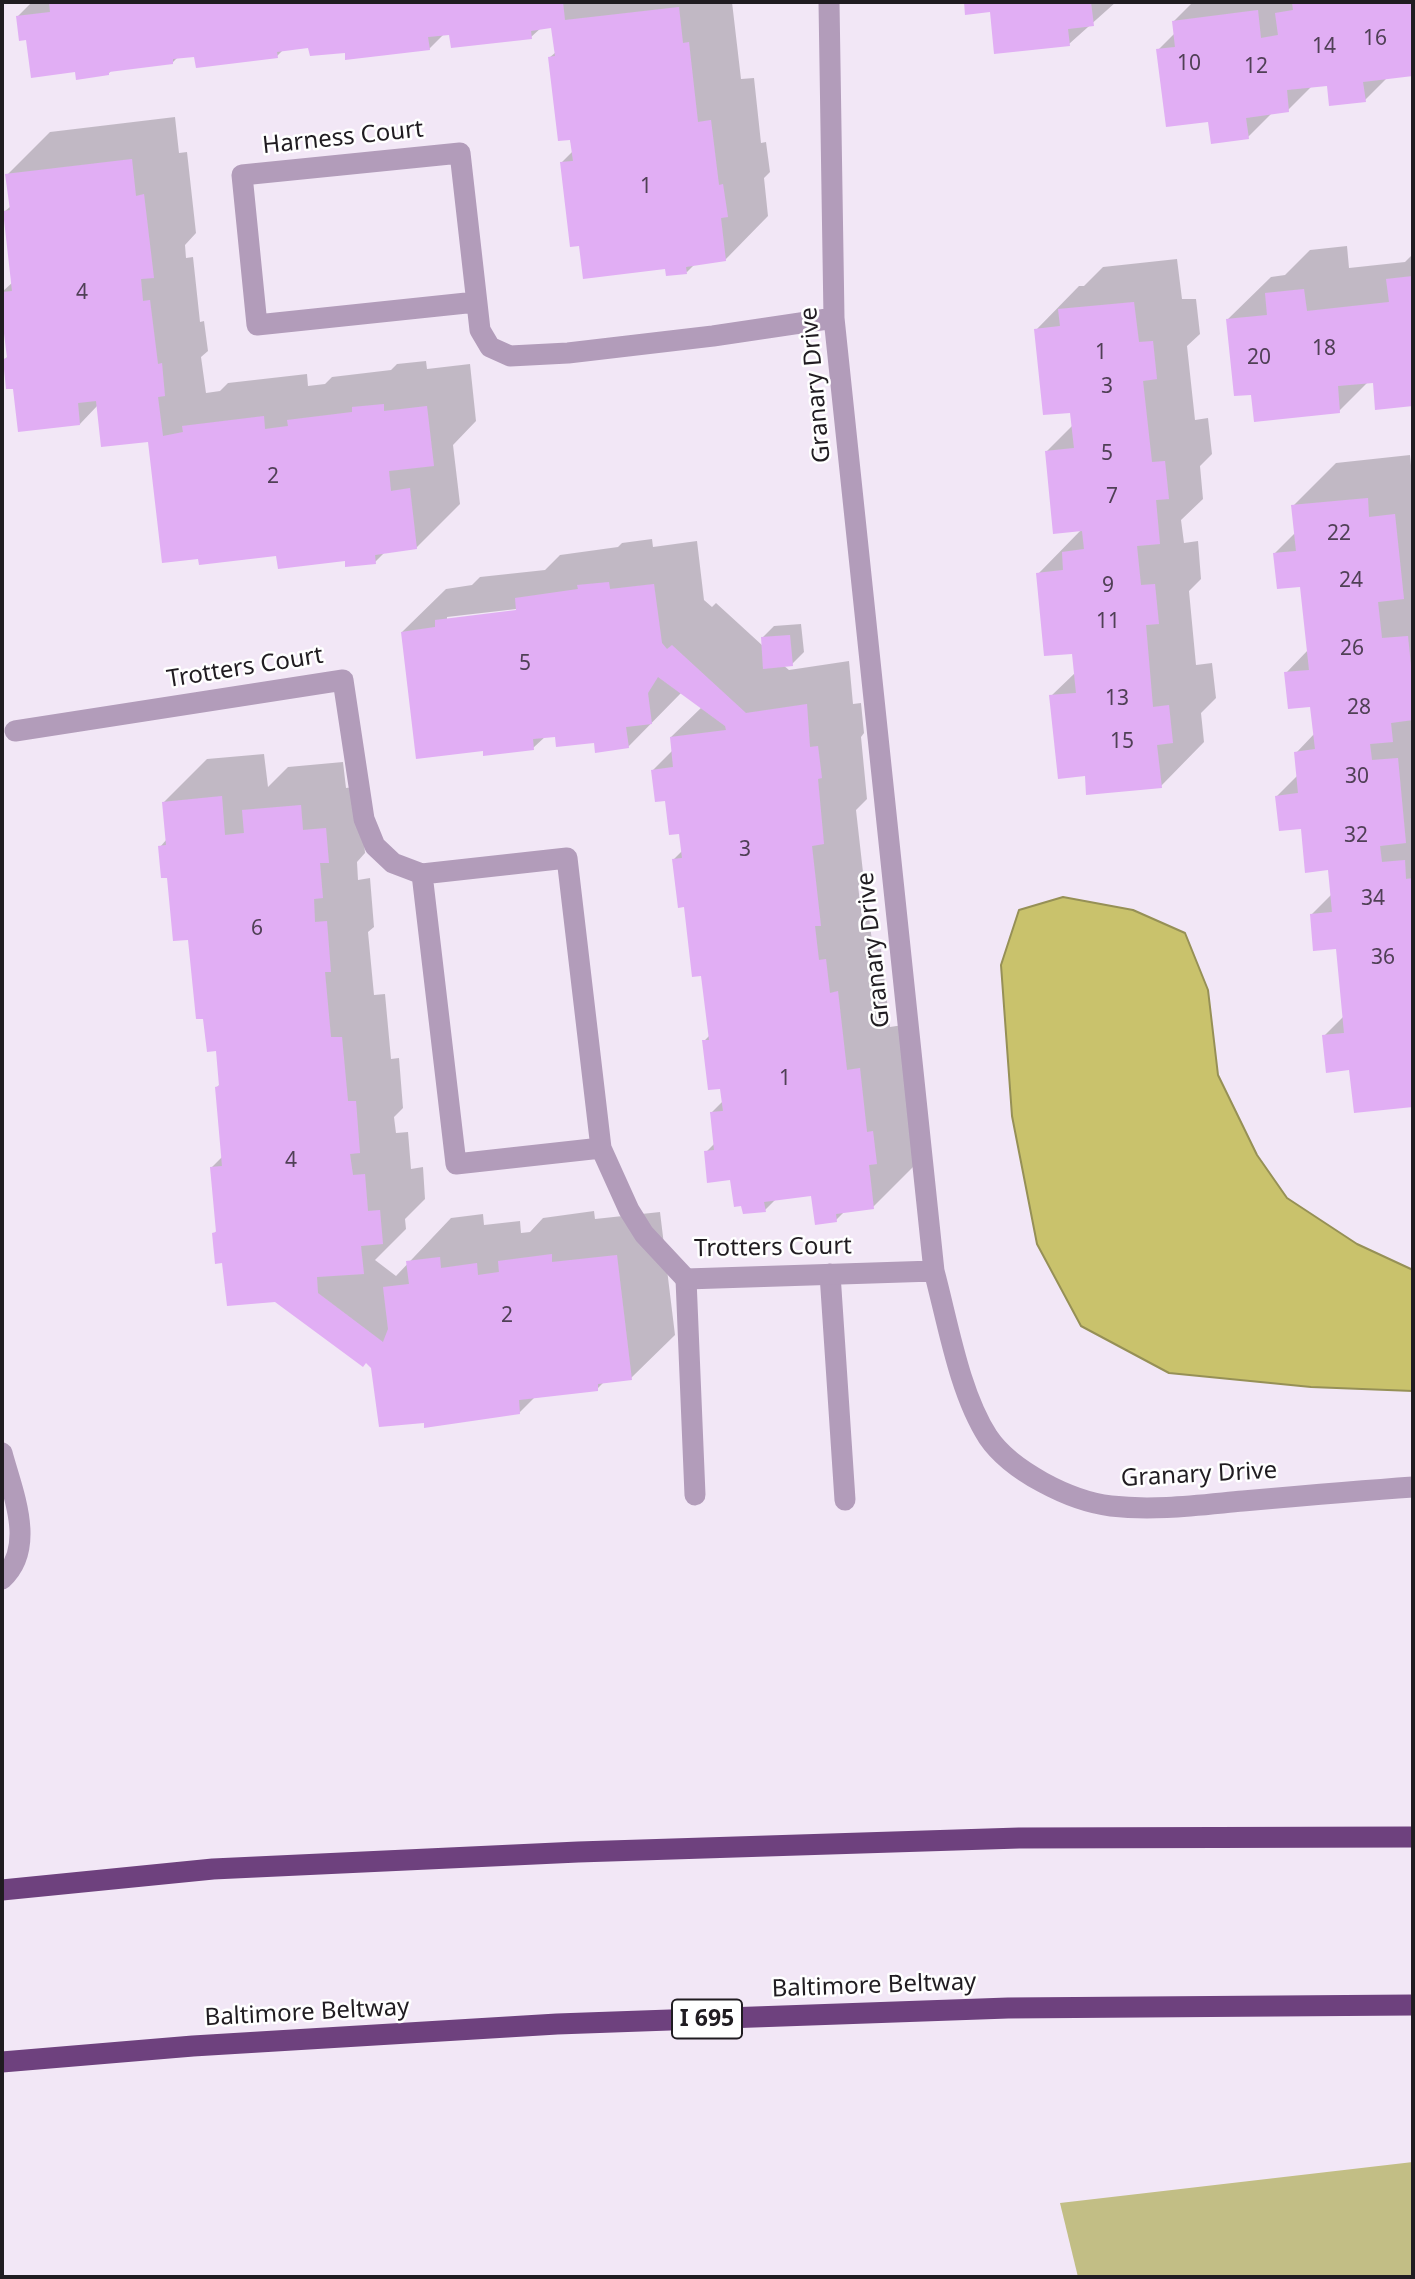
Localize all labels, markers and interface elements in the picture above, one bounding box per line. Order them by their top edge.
house number: 16 [1363,26,1387,52]
house number: 14 [1312,34,1336,60]
house number: 10 [1177,51,1201,77]
house number: 12 [1244,54,1268,80]
street label: Harness Court [261,115,425,161]
house number: 1 [640,174,652,200]
house number: 4 [76,280,88,306]
street label: Granary Drive [795,306,837,464]
house number: 18 [1312,336,1336,362]
house number: 1 [1095,340,1107,366]
house number: 20 [1247,345,1271,371]
house number: 3 [1101,374,1113,400]
house number: 5 [1101,441,1113,467]
house number: 2 [267,464,279,490]
house number: 7 [1106,484,1118,510]
house number: 22 [1327,521,1351,547]
house number: 24 [1339,568,1363,594]
house number: 9 [1102,573,1114,599]
house number: 11 [1096,609,1120,635]
house number: 26 [1340,636,1364,662]
street label: Trotters Court [165,641,325,695]
house number: 5 [519,651,531,677]
house number: 13 [1105,686,1129,712]
house number: 28 [1347,695,1371,721]
house number: 15 [1110,729,1134,755]
house number: 30 [1345,764,1369,790]
house number: 32 [1344,823,1368,849]
house number: 3 [739,837,751,863]
street label: Granary Drive [852,871,896,1029]
house number: 34 [1361,886,1385,912]
house number: 6 [251,916,263,942]
house number: 36 [1371,945,1395,971]
house number: 1 [779,1066,791,1092]
house number: 4 [285,1148,297,1174]
street label: Trotters Court [694,1232,852,1264]
house number: 2 [501,1303,513,1329]
street label: Granary Drive [1120,1457,1278,1493]
street label: Baltimore Beltway [771,1968,977,2004]
street label: Baltimore Beltway [204,1993,410,2033]
road number: I 695 [672,2000,742,2038]

